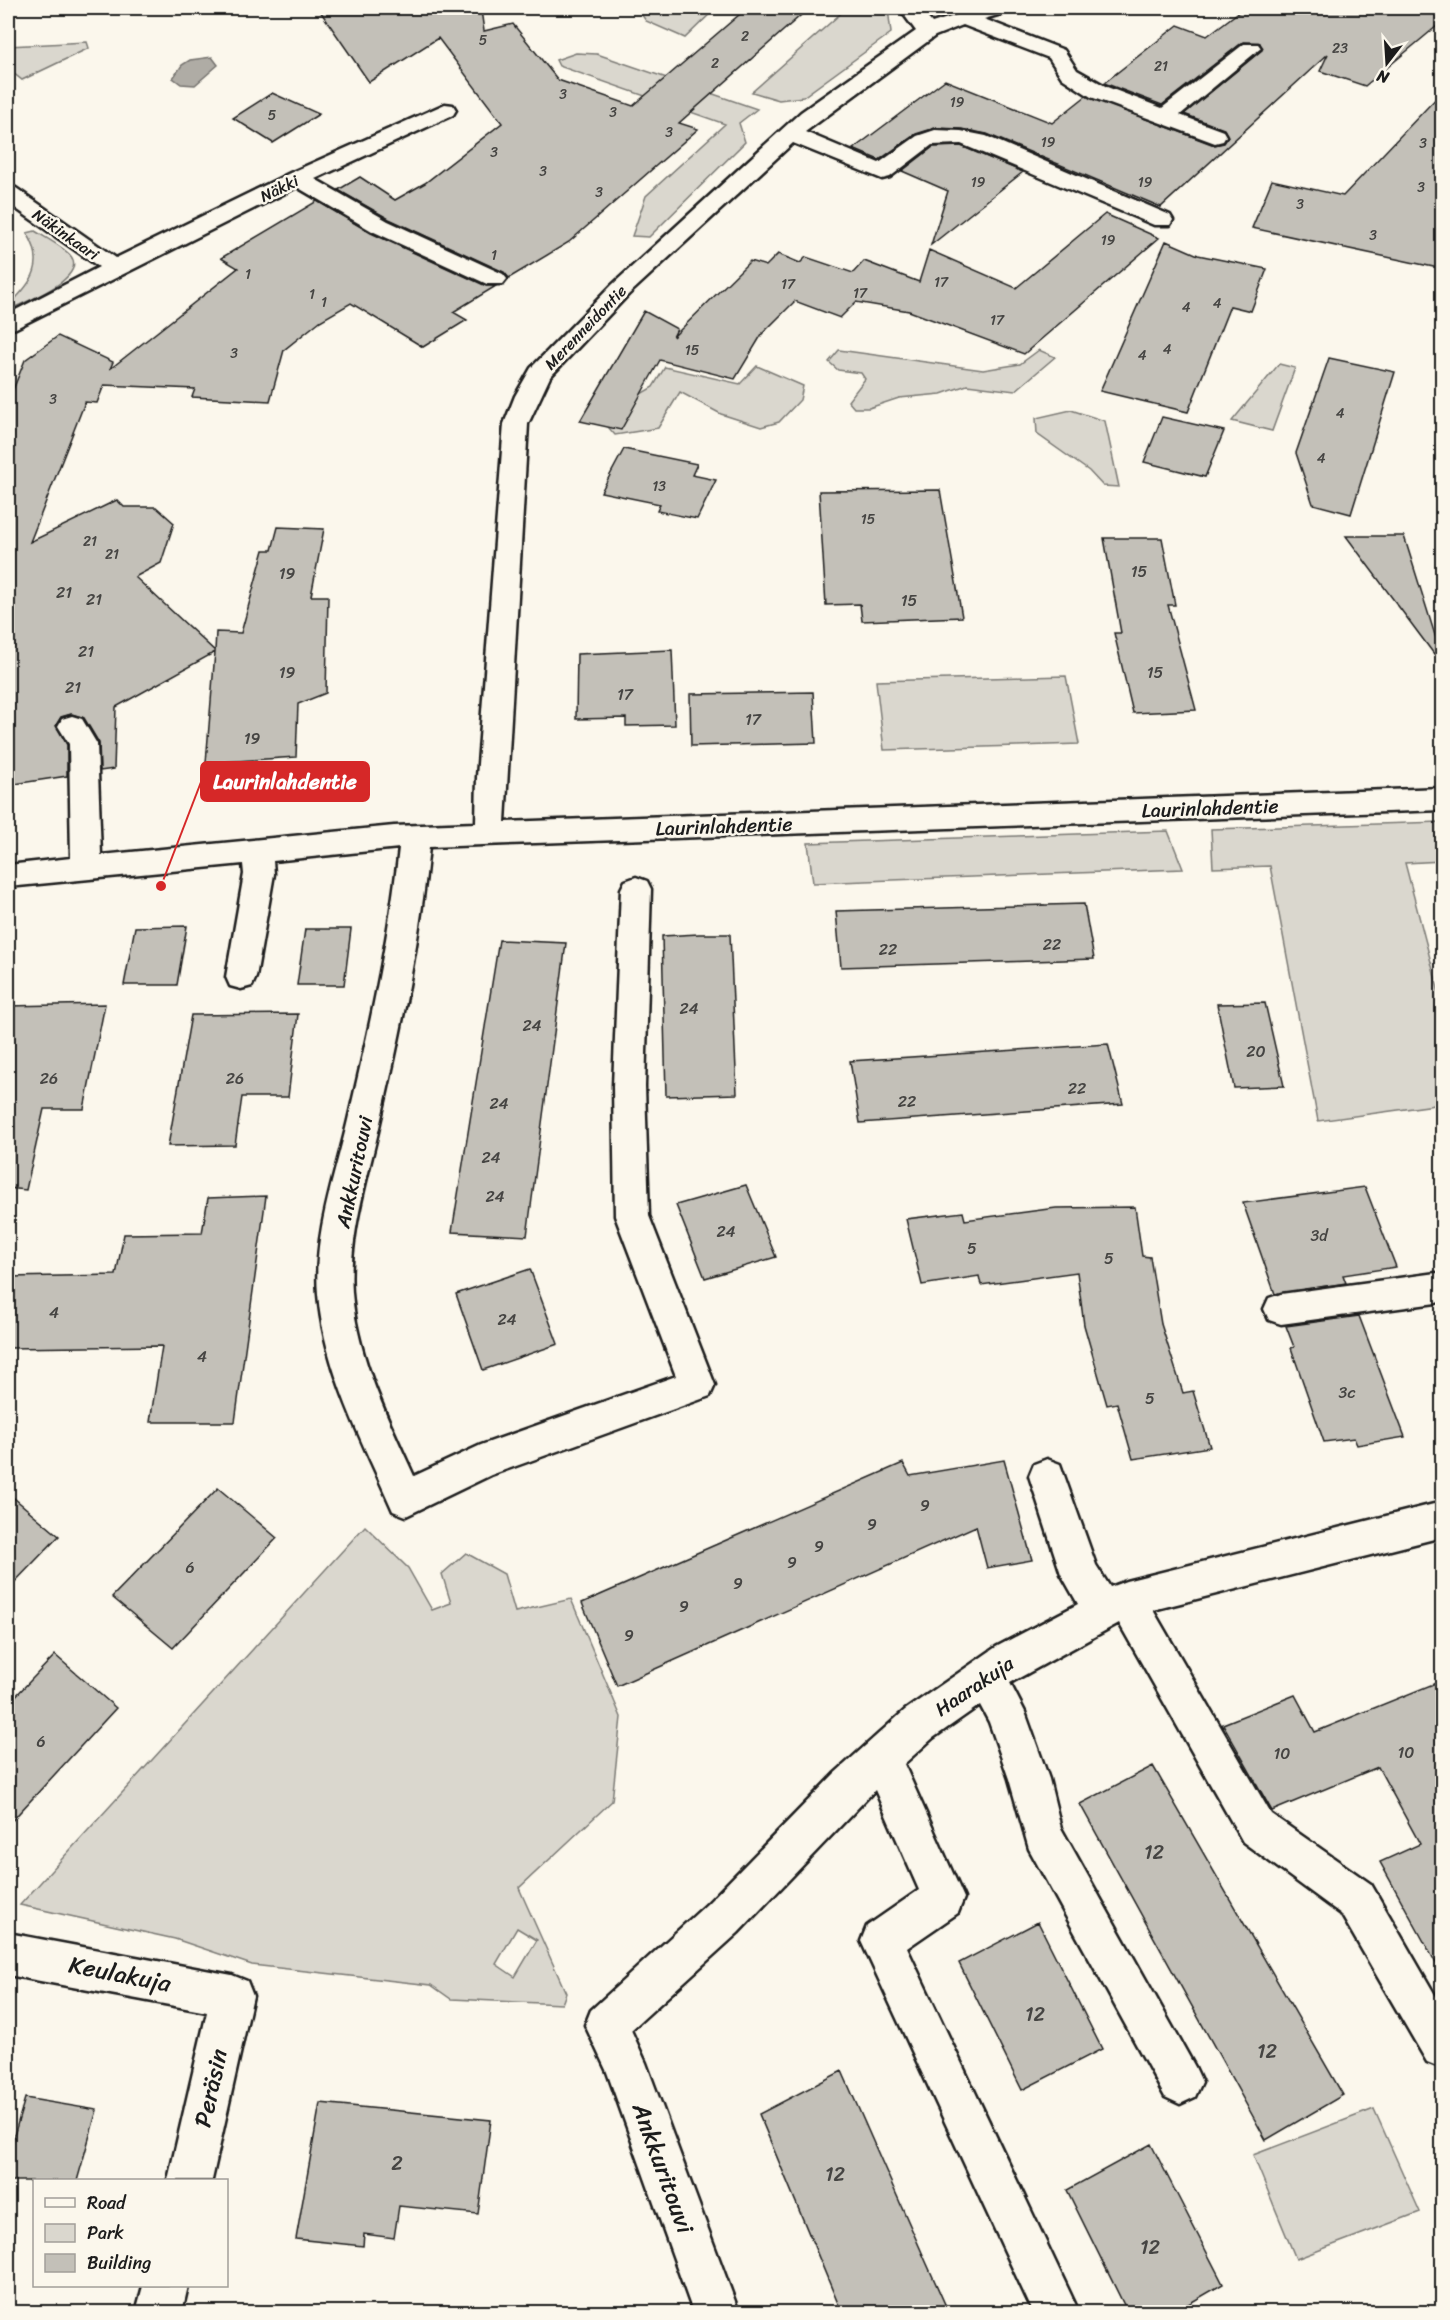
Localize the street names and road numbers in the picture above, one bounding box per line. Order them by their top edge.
street label: Näkki [255,166,304,210]
street label: Näkinkaari [26,201,106,268]
street label: Merenneidontie [537,278,634,377]
street label: Laurinlahdentie [1141,789,1279,828]
street label: Laurinlahdentie [655,807,793,846]
street label: Ankkuritouvi [325,1111,384,1232]
street label: Haarakuja [927,1646,1022,1726]
street label: Keulakuja [65,1944,176,2005]
street label: Peräsin [182,2045,240,2131]
street label: Ankkuritouvi [620,2096,707,2241]

